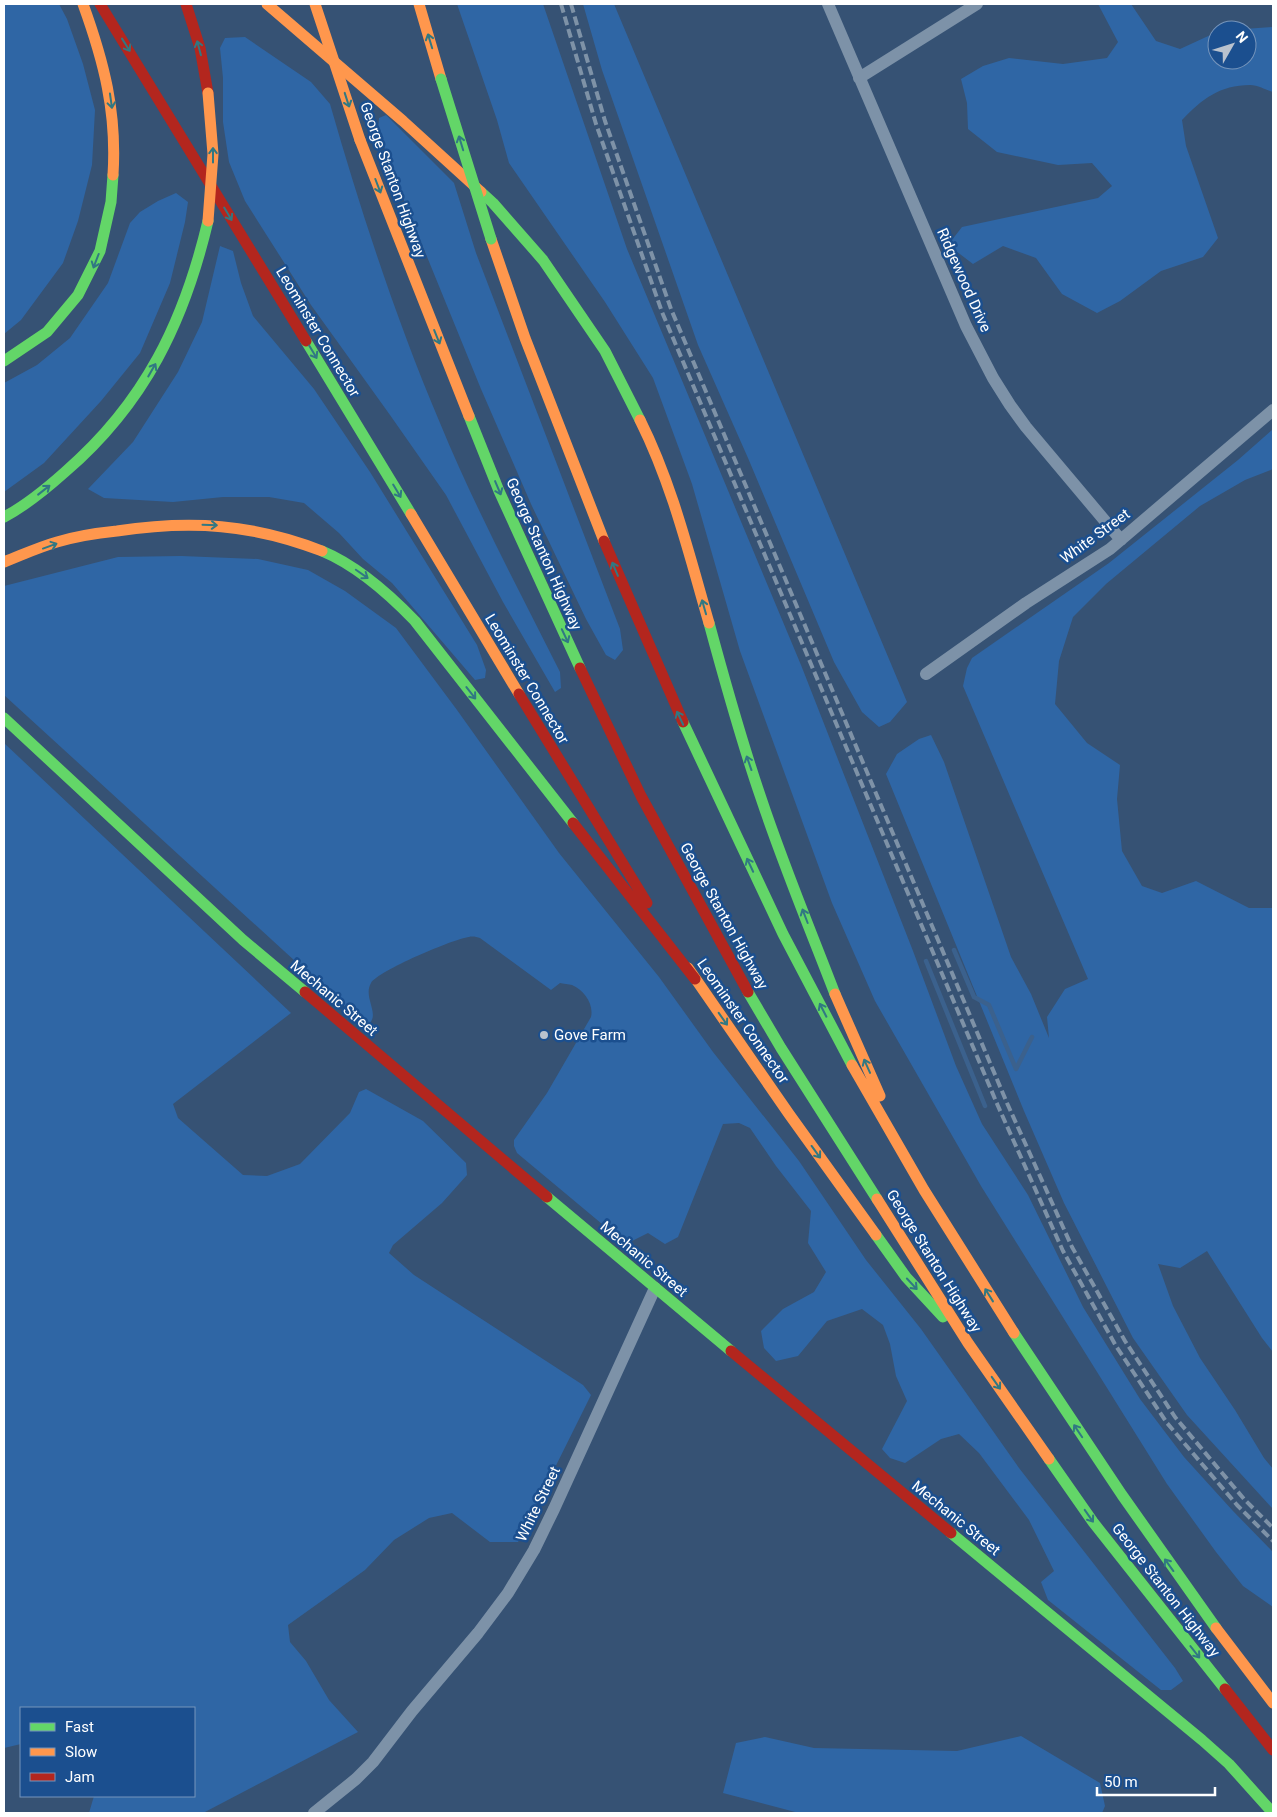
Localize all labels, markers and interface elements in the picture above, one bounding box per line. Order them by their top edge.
north arrow [1207,20,1257,70]
text: N [1233,28,1251,46]
one-way arrow [424,34,434,50]
one-way arrow [121,37,131,51]
one-way arrow [194,40,204,56]
one-way arrow [106,92,116,108]
one-way arrow [343,92,352,107]
street label: George Stanton Highway [356,99,430,261]
one-way arrow [456,135,465,151]
one-way arrow [208,147,218,164]
one-way arrow [374,178,383,193]
one-way arrow [223,206,233,220]
street label: Ridgewood Drive [933,225,995,335]
one-way arrow [90,253,100,268]
street label: Leominster Connector [272,264,364,400]
one-way arrow [433,329,442,344]
one-way arrow [308,345,318,359]
one-way arrow [148,364,158,378]
street label: George Stanton Highway [502,475,586,633]
one-way arrow [493,480,503,495]
one-way arrow [37,484,50,495]
one-way arrow [393,484,403,498]
street label: White Street [1057,505,1133,567]
one-way arrow [202,521,218,530]
one-way arrow [41,541,57,550]
one-way arrow [609,562,619,577]
one-way arrow [355,569,369,579]
one-way arrow [699,600,709,616]
street label: Leominster Connector [481,611,573,747]
one-way arrow [560,628,570,643]
one-way arrow [465,687,476,700]
one-way arrow [675,711,685,726]
one-way arrow [744,756,754,772]
street label: George Stanton Highway [676,840,772,992]
one-way arrow [744,858,754,873]
one-way arrow [800,909,809,924]
street label: Leominster Connector [693,955,793,1087]
street label: Mechanic Street [287,956,381,1040]
one-way arrow [818,1003,827,1018]
one-way arrow [718,1012,728,1026]
place label: Gove Farm [554,1026,626,1044]
marker: Gove Farm [538,1029,550,1041]
one-way arrow [861,1059,871,1074]
one-way arrow [811,1145,821,1159]
street label: George Stanton Highway [883,1186,985,1336]
street label: Mechanic Street [597,1217,691,1301]
one-way arrow [906,1277,918,1290]
one-way arrow [984,1288,994,1302]
one-way arrow [991,1376,1001,1390]
one-way arrow [1073,1424,1083,1438]
street label: White Street [512,1463,564,1545]
street label: Mechanic Street [908,1477,1004,1559]
one-way arrow [1084,1509,1094,1523]
street label: George Stanton Highway [1108,1520,1224,1660]
one-way arrow [1164,1558,1174,1572]
one-way arrow [1190,1645,1200,1659]
legend [20,1707,195,1797]
text: Fast [65,1718,94,1736]
text: Slow [65,1743,97,1761]
scale bar [1097,1764,1214,1796]
text: Jam [65,1768,95,1786]
text: 50 m [1104,1773,1138,1791]

